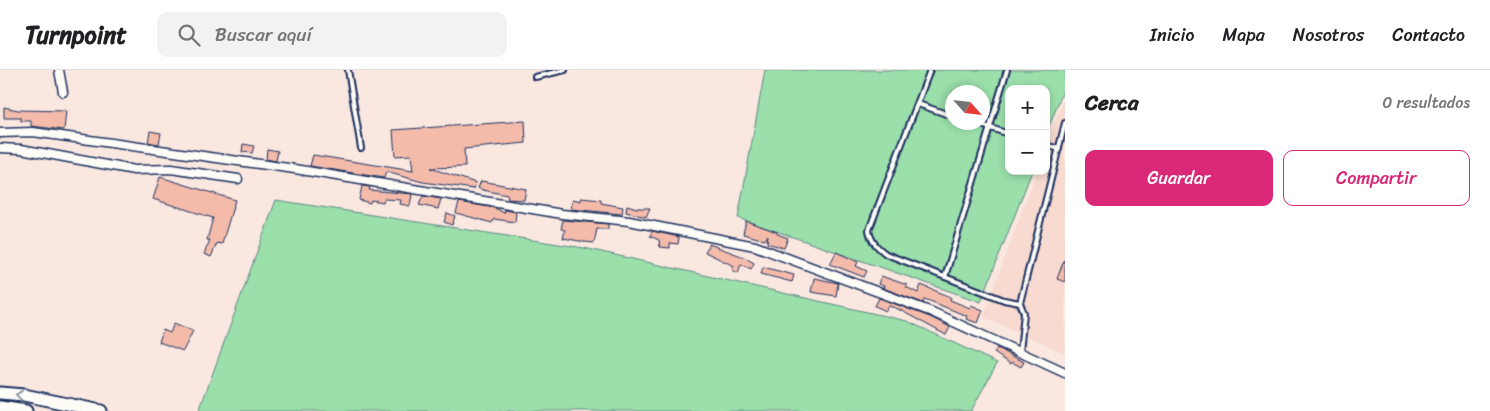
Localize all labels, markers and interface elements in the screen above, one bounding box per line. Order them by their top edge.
search box [157,12,507,57]
text: Turnpoint [25,14,127,56]
text: Buscar aquí [215,18,312,51]
text: Inicio [1150,19,1195,51]
text: Mapa [1223,19,1265,51]
text: Nosotros [1293,19,1364,51]
text: Contacto [1392,19,1465,51]
icon: search [175,21,203,49]
text: Cerca [1085,84,1139,122]
north arrow [945,85,990,130]
map controls [1005,85,1050,175]
button: + [1005,85,1050,130]
text: 0 resultados [1382,88,1470,117]
button: − [1005,130,1050,175]
button: Guardar [1085,150,1273,206]
button: Compartir [1283,150,1470,206]
one-way arrow [15,390,24,400]

